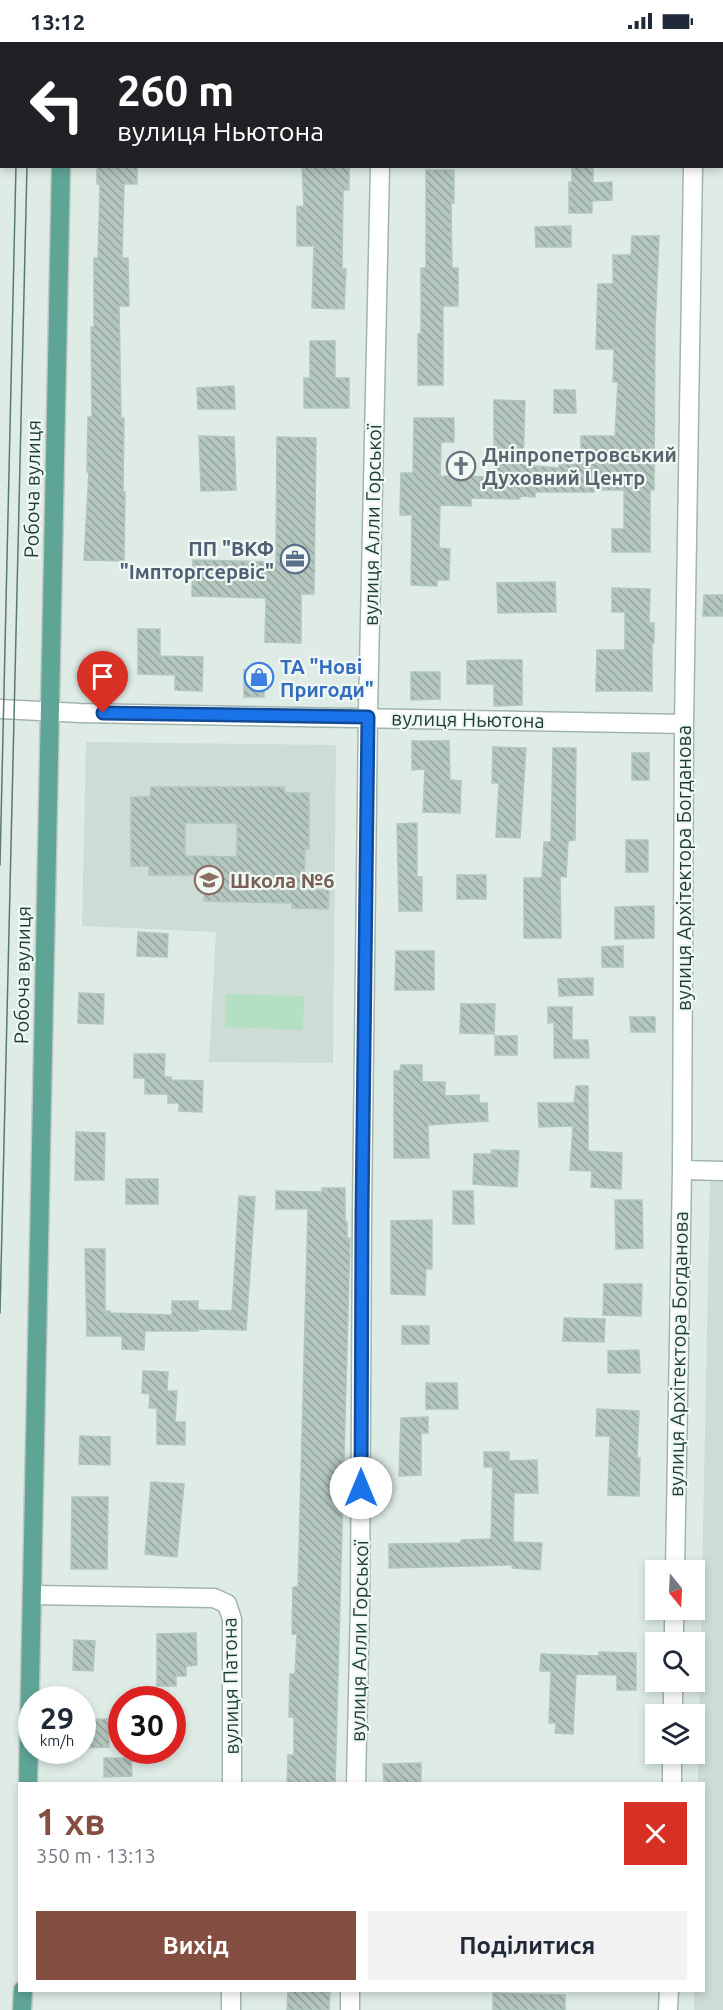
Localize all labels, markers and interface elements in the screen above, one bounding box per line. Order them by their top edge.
text: 13:12 [30,9,85,34]
icon: left [18,66,96,144]
text: 260 m [117,67,234,114]
text: вулиця Ньютона [117,116,324,146]
street label: Робоча вулиця [19,420,45,558]
street label: вулиця Алли Горської [359,423,385,626]
place label: Дніпропетровський Духовний Центр [482,443,677,489]
church icon: Дніпропетровський Духовний Центр [445,450,477,482]
place label: ПП "ВКФ "Імпторгсервіс" [120,537,274,583]
office icon: ПП "ВКФ "Імпторгсервіс" [279,543,311,575]
pin [77,651,128,713]
place label: ТА "Нові Пригоди" [280,655,374,701]
icon: arrive [86,660,119,693]
shop icon: ТА "Нові Пригоди" [243,661,275,693]
street label: вулиця Ньютона [391,706,545,732]
street label: вулиця Архітектора Богданова [672,725,695,1011]
school or university icon: Школа №6 [193,864,225,896]
place label: Школа №6 [230,869,334,892]
street label: Робоча вулиця [9,906,35,1044]
street label: вулиця Архітектора Богданова [664,1211,692,1497]
position arrow [329,1456,393,1520]
street label: вулиця Алли Горської [346,1539,372,1742]
north arrow [645,1560,705,1620]
map controls [645,1560,705,1764]
street label: вулиця Патона [217,1617,243,1755]
button: search [645,1632,705,1692]
speed limit sign: 30 [108,1686,186,1764]
text: 29 [40,1701,74,1735]
button: layers [645,1704,705,1764]
text: km/h [40,1732,74,1749]
text: 1 хв [36,1801,105,1842]
button: close [624,1802,687,1865]
text: 350 m · 13:13 [36,1844,156,1867]
button: Вихід [36,1911,356,1980]
button: Поділитися [368,1911,687,1980]

